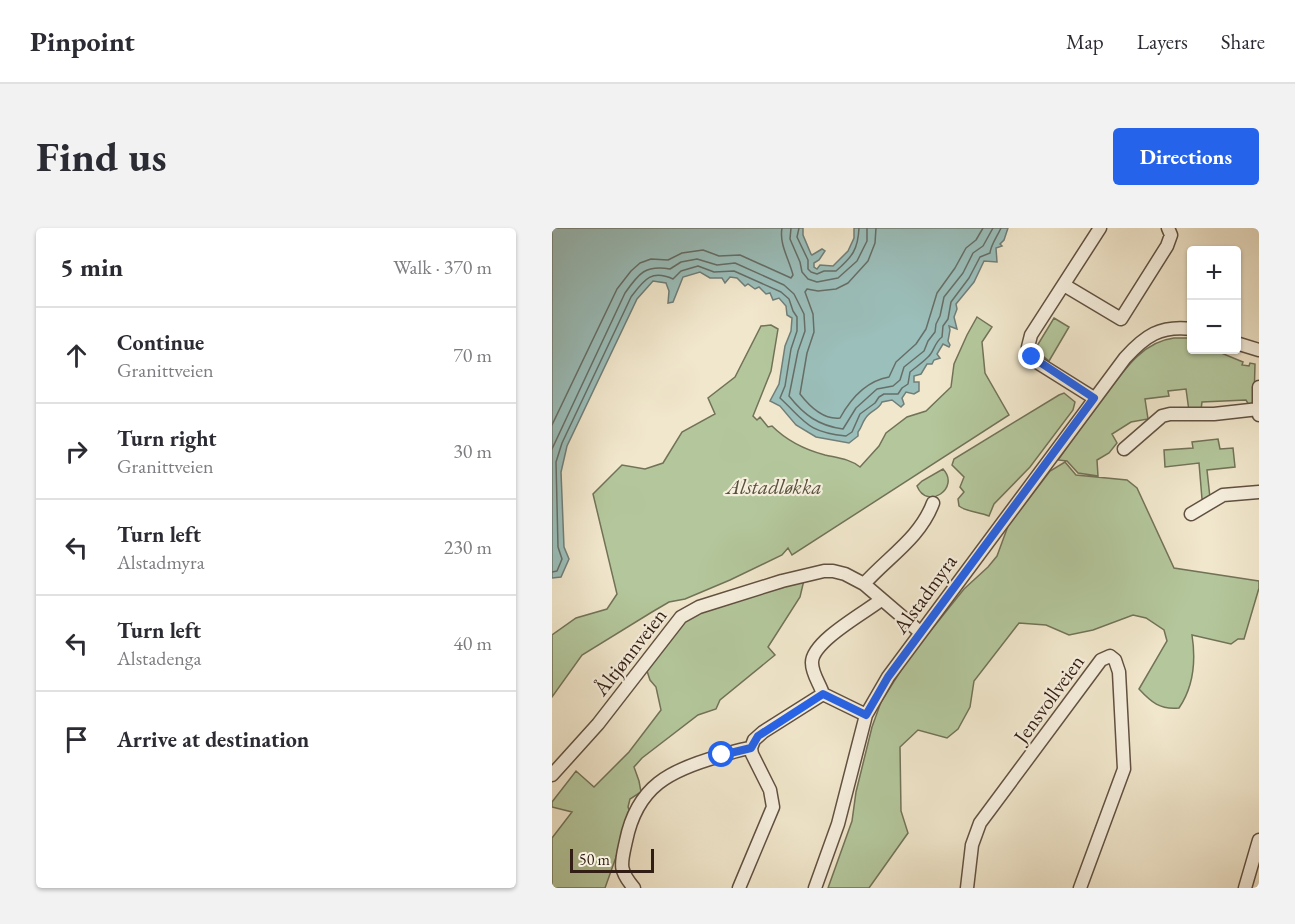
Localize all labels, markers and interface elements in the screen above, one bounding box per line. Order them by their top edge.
text: Pinpoint [30,23,135,59]
text: Map [1066,28,1104,55]
text: Layers [1137,28,1188,55]
text: Share [1221,28,1265,55]
button: Directions [1113,128,1259,185]
text: Find us [36,129,167,184]
map controls [1187,246,1241,354]
button: + [1187,246,1241,300]
text: 5 min [60,250,123,284]
text: Walk · 370 m [393,254,492,280]
button: − [1187,300,1241,354]
text: Continue [117,328,204,357]
icon: ahead [60,339,93,372]
text: 70 m [453,342,492,368]
route end [1018,343,1044,369]
text: Granittveien [117,357,214,383]
text: Turn right [117,424,216,453]
icon: right [60,435,93,468]
text: 30 m [453,438,492,464]
text: Granittveien [117,453,214,479]
park label: Alstadløkka [724,473,822,500]
text: Turn left [117,520,201,549]
icon: left [60,531,93,564]
text: 230 m [444,534,492,560]
street label: Alstadmyra [886,548,963,640]
text: Alstadmyra [117,549,205,575]
street label: Åltjønnveien [586,602,672,702]
text: Turn left [117,616,201,645]
icon: left [60,627,93,660]
text: 40 m [453,630,492,656]
text: Alstadenga [117,645,202,671]
street label: Jensvollveien [1006,649,1090,750]
icon: arrive [60,723,93,756]
text: Arrive at destination [117,725,309,754]
route start [708,741,734,767]
scale bar [570,846,654,874]
text: 50 m [579,849,610,870]

